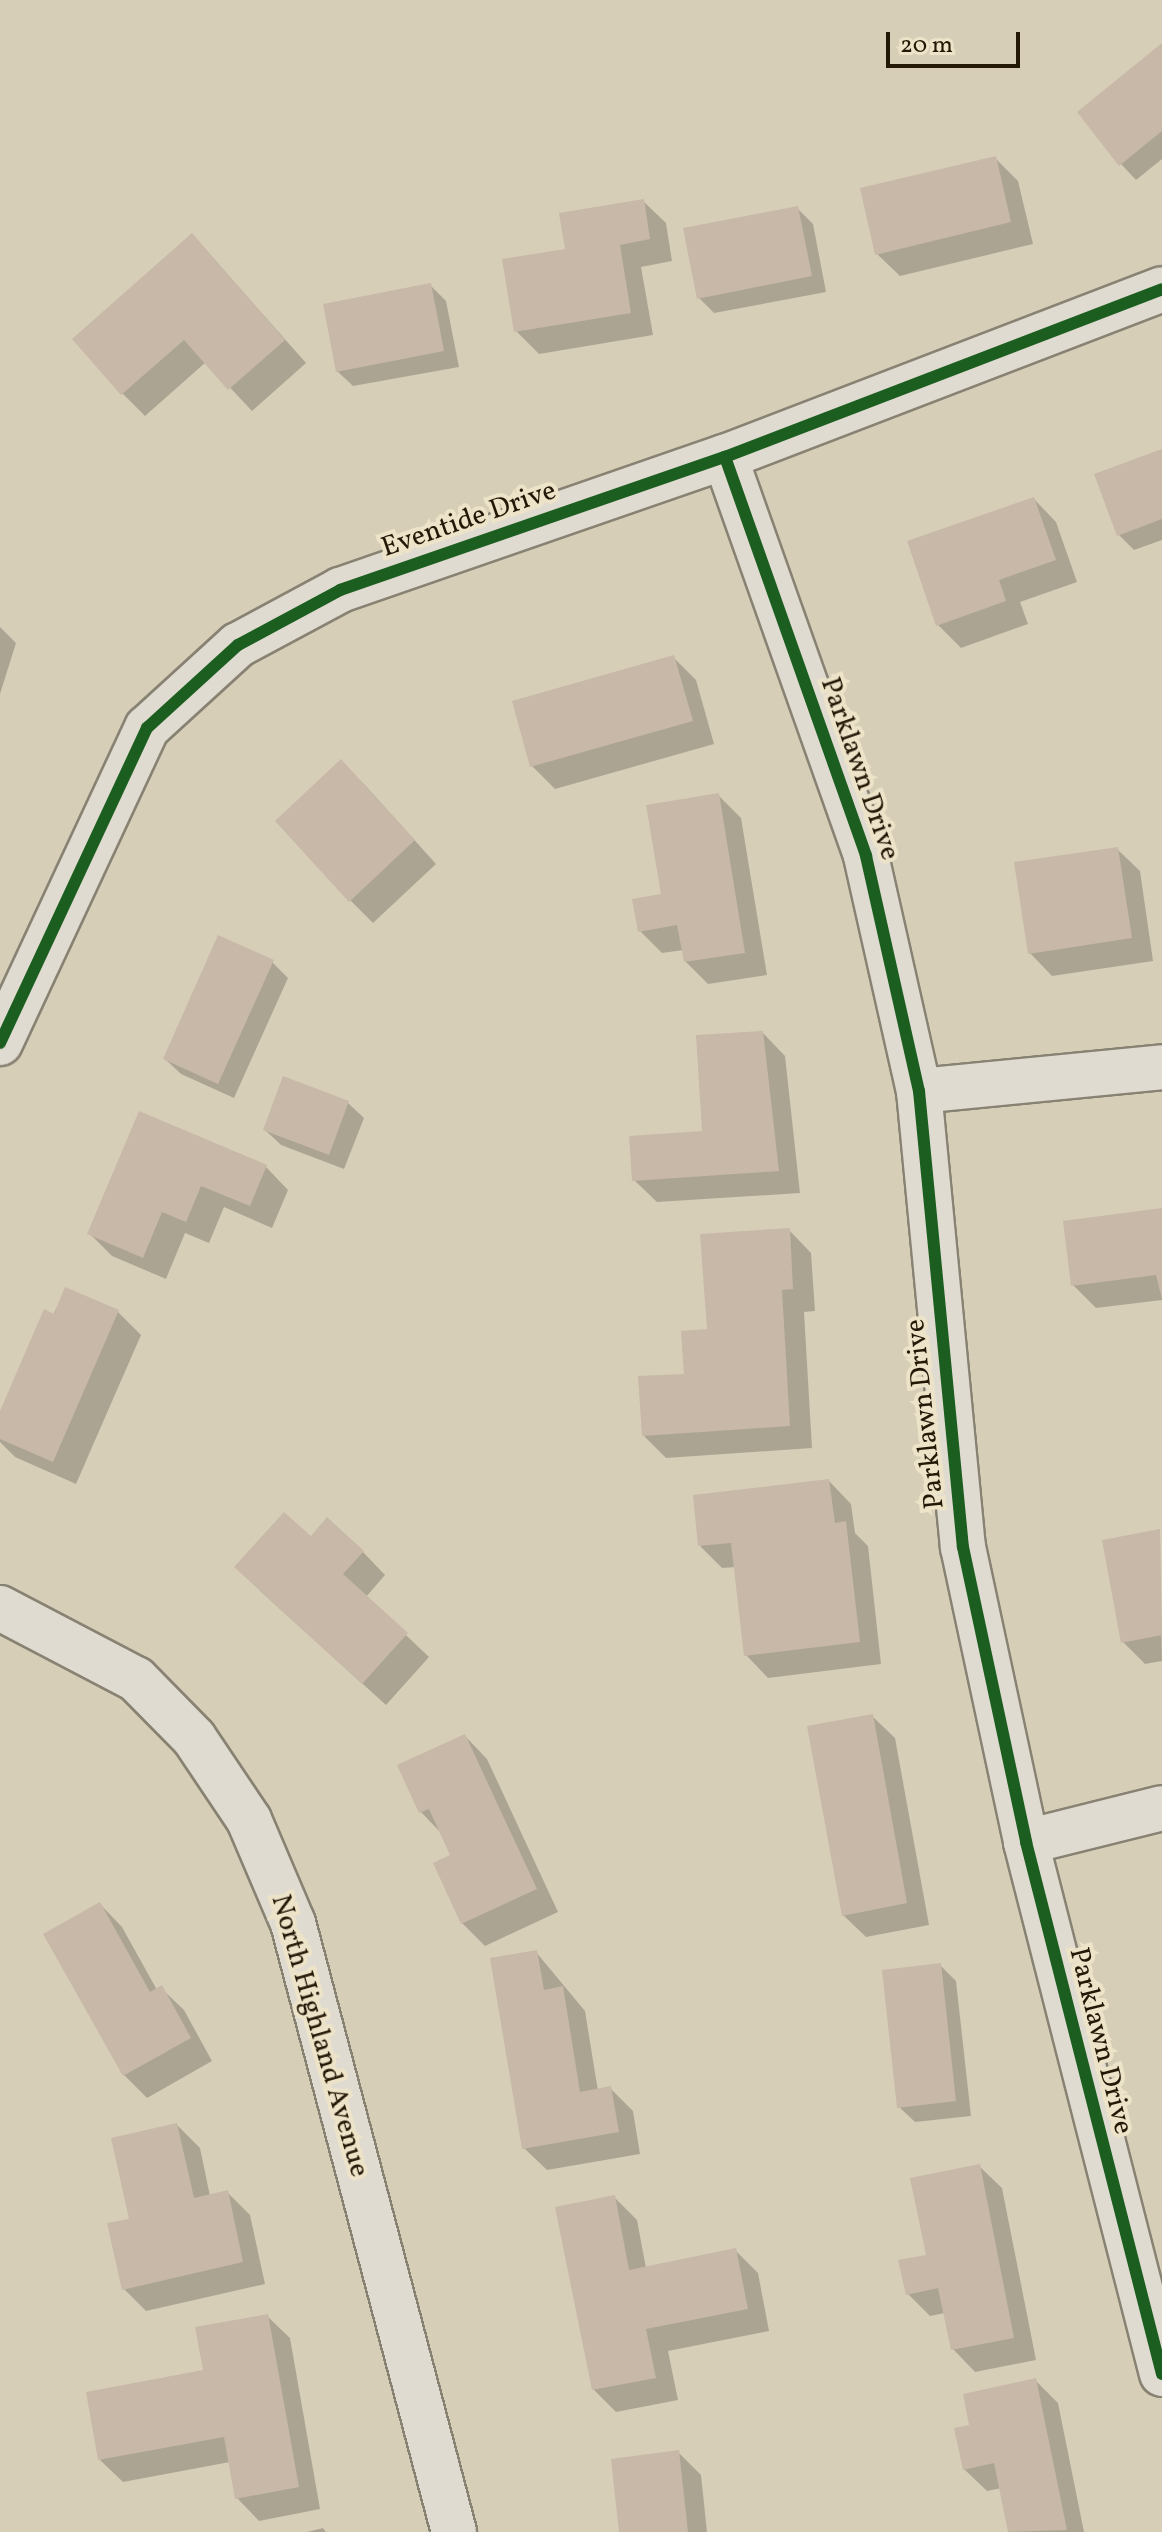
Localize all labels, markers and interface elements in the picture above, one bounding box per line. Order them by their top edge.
scale bar [890,16,1024,66]
text: 20 m [900,29,953,63]
street label: Eventide Drive [377,474,561,566]
street label: Parklawn Drive [812,673,906,865]
street label: Parklawn Drive [899,1317,953,1511]
street label: North Highland Avenue [263,1891,375,2181]
street label: Parklawn Drive [1061,1944,1139,2138]

